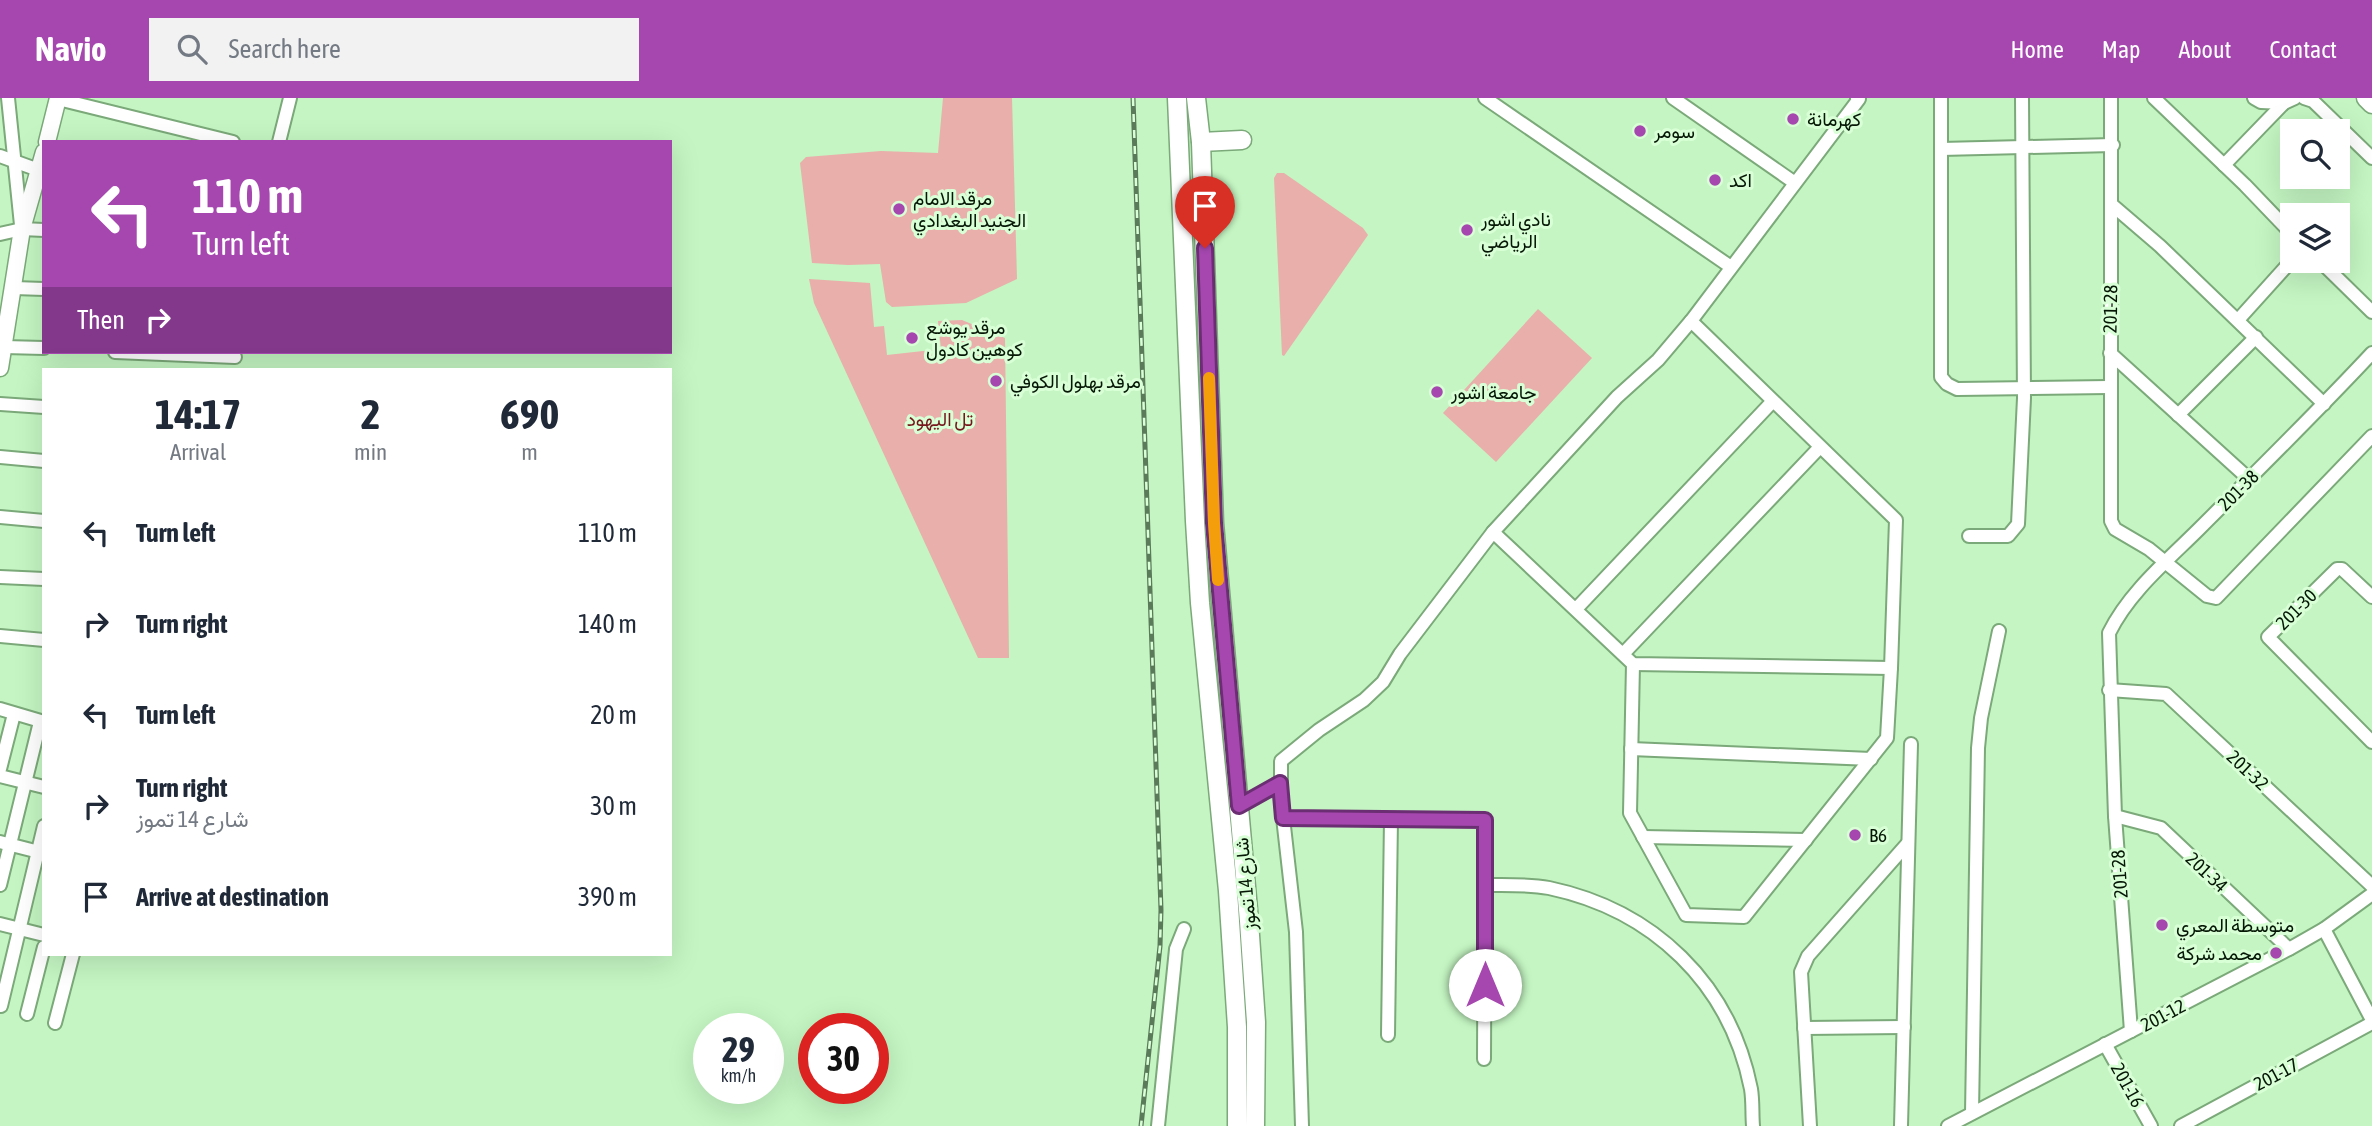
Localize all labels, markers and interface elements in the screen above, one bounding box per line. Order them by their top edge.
search box [149,18,639,81]
text: Navio [35,30,107,68]
icon: search [173,30,211,68]
text: Search here [229,34,341,64]
text: Home [2010,36,2064,63]
text: Map [2102,36,2140,63]
text: About [2178,36,2231,63]
text: Contact [2269,36,2337,63]
place label: كهرمانة [1807,108,1861,131]
marker: كهرمانة [1785,111,1801,127]
map controls [2280,119,2350,273]
button: search [2280,119,2350,189]
place label: سومر [1653,120,1695,143]
marker: سومر [1632,123,1648,139]
text: 110 m [192,167,303,223]
icon: left [77,168,168,259]
place label: اكد [1729,169,1752,191]
marker: اكد [1707,172,1723,188]
pin [1175,176,1235,248]
place label: مرقد الامام الجنيد البغدادي [913,187,1026,236]
icon: arrive [1186,187,1224,225]
marker: مرقد الامام الجنيد البغدادي [891,201,907,217]
button: layers [2280,203,2350,273]
place label: نادي اشور الرياضي [1480,208,1551,257]
marker: نادي اشور الرياضي [1459,222,1475,238]
text: Turn left [192,225,290,262]
street label: 201-28 [2099,285,2121,333]
icon: right [139,301,177,339]
text: Then [77,305,125,335]
place label: مرقد يوشع كوهين كادول [926,316,1023,361]
marker: مرقد يوشع كوهين كادول [904,330,920,346]
place label: مرقد بهلول الكوفي [1010,370,1141,397]
marker: مرقد بهلول الكوفي [988,373,1004,389]
place label: جامعة اشور [1450,381,1537,404]
marker: جامعة اشور [1429,384,1445,400]
text: 14:17 [155,390,241,438]
text: 2 [361,390,380,438]
text: 690 [500,390,559,438]
park label: تل اليهود [907,408,973,431]
text: Arrival [170,439,226,465]
text: min [354,439,387,465]
text: m [521,439,538,465]
street label: 201-38 [2213,465,2263,515]
icon: left [77,514,115,552]
text: Turn left [136,518,216,548]
text: 110 m [578,518,637,548]
street label: 201-30 [2271,584,2321,634]
icon: right [77,605,115,643]
text: Turn right [136,609,227,639]
text: 140 m [578,609,637,639]
icon: left [77,696,115,734]
text: Turn left [136,700,216,730]
text: 20 m [590,700,637,730]
street label: 201-32 [2223,745,2273,795]
text: Turn right [136,773,227,803]
icon: right [77,787,115,825]
text: 30 m [590,791,637,821]
text: شارع 14 تموز [136,806,249,832]
place label: B6 [1869,824,1887,846]
marker: B6 [1847,827,1863,843]
street label: شارع 14 تموز [1230,837,1262,932]
street label: 201-34 [2182,847,2232,897]
street label: 201-28 [2106,849,2132,899]
icon: arrive [77,878,115,916]
text: Arrive at destination [136,882,329,912]
text: 390 m [578,882,637,912]
place label: متوسطة المعري [2176,914,2294,941]
marker: متوسطة المعري [2154,917,2170,933]
place label: محمد شركة [2176,942,2262,965]
marker: محمد شركة [2268,945,2284,961]
position arrow [1448,948,1522,1022]
street label: 201-12 [2137,994,2189,1036]
speed limit sign: 30 [798,1013,889,1104]
text: 29 [722,1029,755,1069]
street label: 201-17 [2250,1053,2302,1095]
street label: 201-16 [2107,1059,2149,1111]
text: km/h [721,1065,756,1086]

